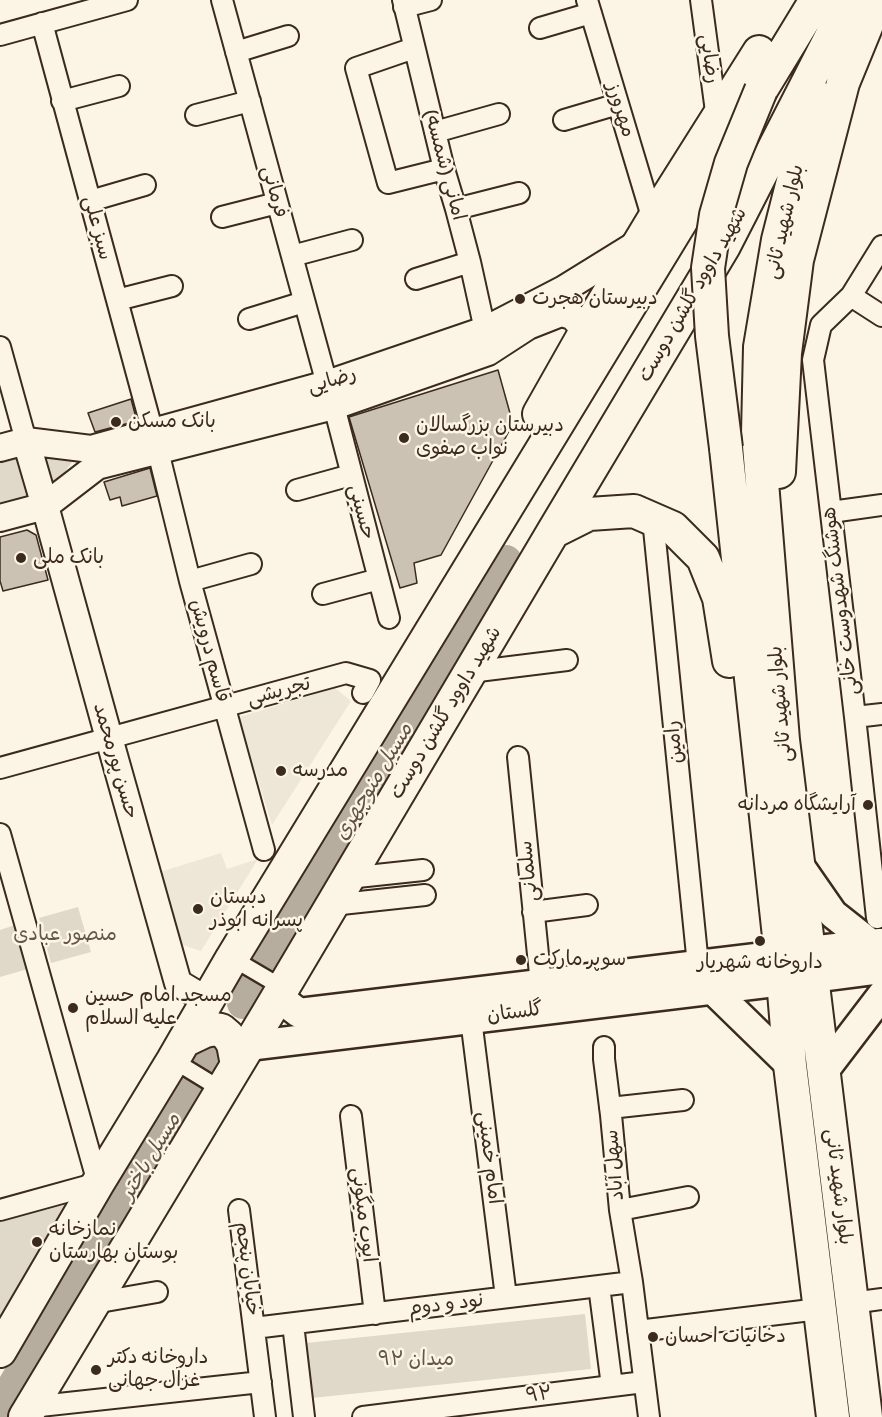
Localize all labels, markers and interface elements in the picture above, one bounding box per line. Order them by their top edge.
street label: رضایی [694,33,724,85]
street label: مهرورز [600,80,640,140]
street label: امانی (شمسه) [418,107,470,223]
street label: بلوار شهید ثانی [760,162,810,282]
street label: فرمانی [256,163,292,221]
street label: سبز علی [77,193,117,263]
street label: شهید داوود گلشن دوست [633,203,753,387]
place label: دبیرستان هجرت [532,287,658,311]
marker: دبیرستان هجرت [513,292,527,306]
street label: رضایی [305,362,359,400]
place label: بانک مسکن [128,410,216,434]
place label: دبیرستان بزرگسالان نواب صفوی [416,414,564,461]
marker: بانک مسکن [109,415,123,429]
marker: دبیرستان بزرگسالان نواب صفوی [397,431,411,445]
street label: حسینی [342,482,380,542]
street label: هوشنگ شهدوست خانی [818,505,864,697]
place label: بانک ملی [33,546,104,570]
marker: بانک ملی [14,551,28,565]
street label: قاسم درویش [184,597,234,705]
street label: شهید داوود گلشن دوست [385,622,507,804]
street label: بلوار شهید ثانی [764,645,798,763]
street label: تجریشی [245,672,313,712]
street label: حسن پورمحمد [87,700,143,822]
water label: مسیل منوچهری [329,719,419,845]
street label: رامین [661,719,689,765]
place label: مدرسه [293,759,348,783]
marker: مدرسه [274,764,288,778]
place label: آرایشگاه مردانه [737,793,856,817]
marker: آرایشگاه مردانه [861,798,875,812]
street label: سلمانی [514,839,544,903]
place label: دبستان پسرانه ابوذر [210,886,303,933]
marker: دبستان پسرانه ابوذر [191,902,205,916]
park label: منصور عبادی [13,923,117,947]
marker: داروخانه شهریار [753,934,767,948]
place label: سوپر مارکت [533,948,626,972]
place label: داروخانه شهریار [697,951,823,975]
marker: سوپر مارکت [514,953,528,967]
place label: مسجد امام حسین علیه السلام [85,984,232,1031]
street label: گلستان [486,998,544,1028]
marker: مسجد امام حسین علیه السلام [66,1001,80,1015]
water label: مسیل باختر [115,1109,187,1205]
street label: امام خمینی [471,1110,507,1206]
street label: سهل آباد [600,1128,630,1202]
street label: بلوار شهید ثانی [819,1128,857,1246]
street label: ایوب میگونی [345,1166,381,1264]
place label: نمازخانه بوستان بهارستان [49,1218,178,1265]
street label: خیابان پنجم [229,1221,265,1317]
marker: نمازخانه بوستان بهارستان [30,1235,44,1249]
street label: نود و دوم [407,1288,485,1322]
place label: دخانیات احسان [665,1325,786,1349]
marker: دخانیات احسان [646,1330,660,1344]
place label: داروخانه دکتر غزال جهانی [108,1346,208,1393]
park label: میدان ۹۲ [378,1348,454,1372]
marker: داروخانه دکتر غزال جهانی [89,1363,103,1377]
street label: ۹۲ [525,1381,553,1409]

